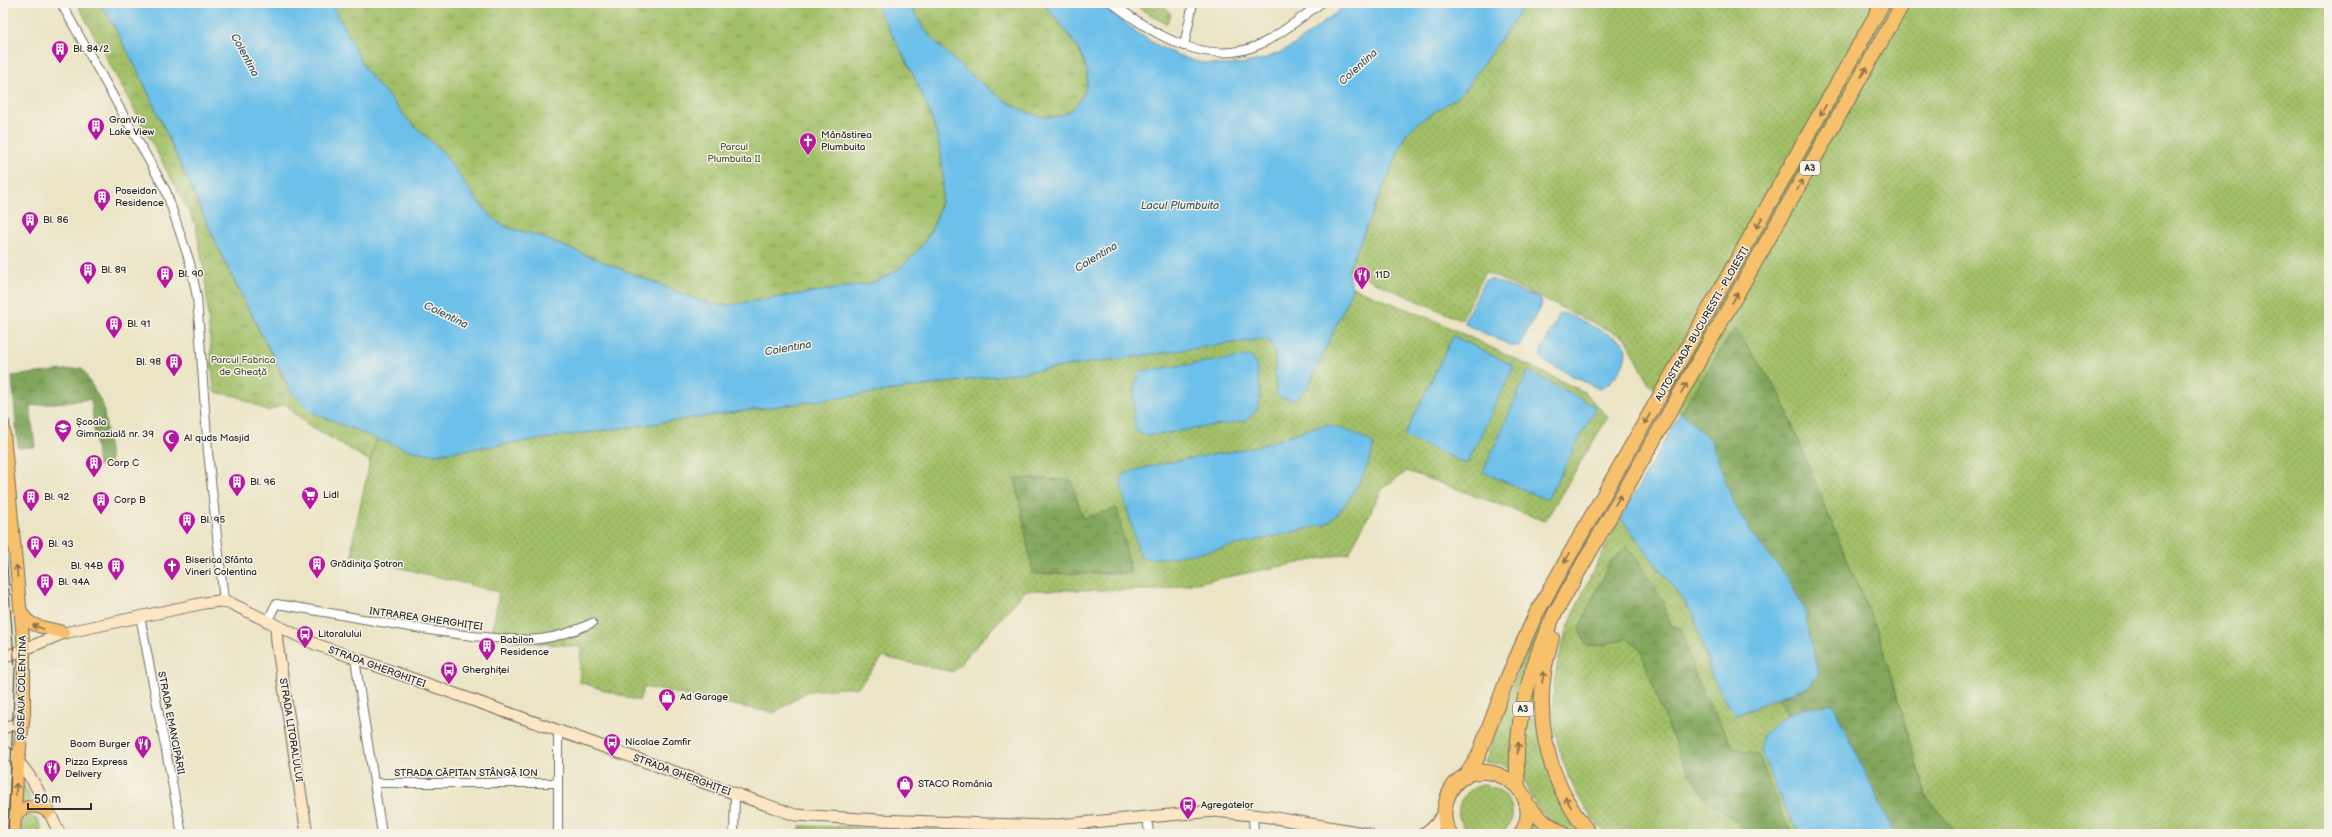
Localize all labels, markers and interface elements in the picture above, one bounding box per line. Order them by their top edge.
water label: Colentina [228,31,262,79]
building icon: Bl. 84/2 [50,39,70,64]
place label: Bl. 84/2 [73,43,109,55]
water label: Colentina [1336,46,1380,88]
one-way arrow [1860,66,1868,78]
one-way arrow [1818,104,1826,116]
place label: GranVia Lake View [109,114,155,138]
building icon: GranVia Lake View [86,116,106,141]
place label: Mânăstirea Plumbuita [821,129,872,153]
church icon: Mânăstirea Plumbuita [798,131,818,156]
park label: Parcul Plumbuita II [707,141,761,165]
road number: A3 [1800,161,1820,175]
one-way arrow [1796,179,1804,191]
place label: Poseidon Residence [115,185,164,209]
building icon: Poseidon Residence [92,187,112,212]
water label: Lacul Plumbuita [1141,199,1219,212]
building icon: Bl. 86 [20,210,40,235]
place label: Bl. 86 [43,214,69,226]
one-way arrow [1754,217,1762,229]
water label: Colentina [1072,239,1120,275]
street label: AUTOSTRADA BUCURESTI - PLOIESTI [1653,245,1751,403]
building icon: Bl. 89 [78,260,98,285]
place label: Bl. 89 [101,264,127,276]
building icon: Bl. 90 [155,264,175,289]
restaurant icon: 11D [1352,265,1372,290]
place label: Bl. 90 [178,268,204,280]
place label: 11D [1375,269,1390,281]
one-way arrow [1732,292,1740,304]
water label: Colentina [422,299,470,331]
building icon: Bl. 91 [104,314,124,339]
place label: Bl. 91 [127,318,151,330]
water label: Colentina [763,337,813,359]
building icon: Bl. 98 [164,352,184,377]
park label: Parcul Fabrica de Gheață [211,354,276,378]
place label: Bl. 98 [136,356,161,368]
one-way arrow [1680,382,1688,394]
one-way arrow [1642,413,1650,425]
place label: Școala Gimnazială nr. 39 [76,416,154,440]
school or university icon: Școala Gimnazială nr. 39 [53,418,73,443]
mosque icon: Al quds Masjid [161,428,181,453]
place label: Al quds Masjid [184,432,250,444]
building icon: Corp C [84,453,104,478]
place label: Corp C [107,457,139,469]
building icon: Bl. 96 [227,472,247,497]
place label: Bl. 96 [250,476,276,488]
supermarket icon: Lidl [300,485,320,510]
building icon: Bl. 92 [21,487,41,512]
place label: Lidl [323,489,339,501]
building icon: Corp B [91,490,111,515]
place label: Bl. 92 [44,491,70,503]
place label: Corp B [114,494,146,506]
one-way arrow [1615,494,1623,506]
building icon: Bl. 95 [177,510,197,535]
place label: Bl. 95 [200,514,226,526]
building icon: Bl. 93 [25,534,45,559]
place label: Bl. 93 [48,538,74,550]
one-way arrow [1563,552,1571,564]
place label: Biserica Sfânta Vineri Colentina [185,554,257,578]
building icon: Grădiniţa Şotron [307,554,327,579]
building icon: Bl. 94B [106,556,126,581]
church icon: Biserica Sfânta Vineri Colentina [162,556,182,581]
place label: Grădiniţa Şotron [330,558,404,570]
place label: Bl. 94B [71,560,103,572]
one-way arrow [13,565,20,578]
building icon: Bl. 94A [35,572,55,597]
place label: Bl. 94A [58,576,91,588]
street label: INTRAREA GHERGHIȚEI [368,605,484,633]
one-way arrow [33,622,45,630]
bus stop icon: Litoralului [295,624,315,649]
place label: Litoralului [318,628,362,640]
street label: ȘOSEAUA COLENTINA [15,634,29,741]
place label: Babilon Residence [500,634,549,658]
building icon: Babilon Residence [477,636,497,661]
street label: STRADA GHERGHIȚEI [327,644,427,690]
bus stop icon: Gherghiței [439,660,459,685]
place label: Gherghiței [462,664,509,676]
street label: STRADA EMANCIPĂRII [155,670,187,776]
one-way arrow [1539,671,1547,684]
street label: STRADA LITORALULUI [277,677,305,783]
shop icon: Ad Garage [657,687,677,712]
place label: Ad Garage [680,691,728,703]
road number: A3 [1513,702,1533,716]
bus stop icon: Nicolae Zamfir [602,732,622,757]
restaurant icon: Boom Burger [133,734,153,759]
place label: Nicolae Zamfir [625,736,691,748]
place label: Boom Burger [70,738,130,750]
one-way arrow [1514,742,1522,755]
street label: STRADA GHERGHIȚEI [632,752,732,798]
place label: Pizza Express Delivery [65,756,128,780]
restaurant icon: Pizza Express Delivery [42,758,62,783]
street label: STRADA CĂPITAN STÂNGĂ ION [394,766,538,779]
shop icon: STACO România [895,774,915,799]
place label: STACO România [918,778,993,790]
one-way arrow [13,783,20,796]
scale bar [28,785,91,811]
text: 50 m [34,792,61,807]
bus stop icon: Agregatelor [1178,795,1198,820]
one-way arrow [1563,796,1571,808]
place label: Agregatelor [1201,799,1254,811]

